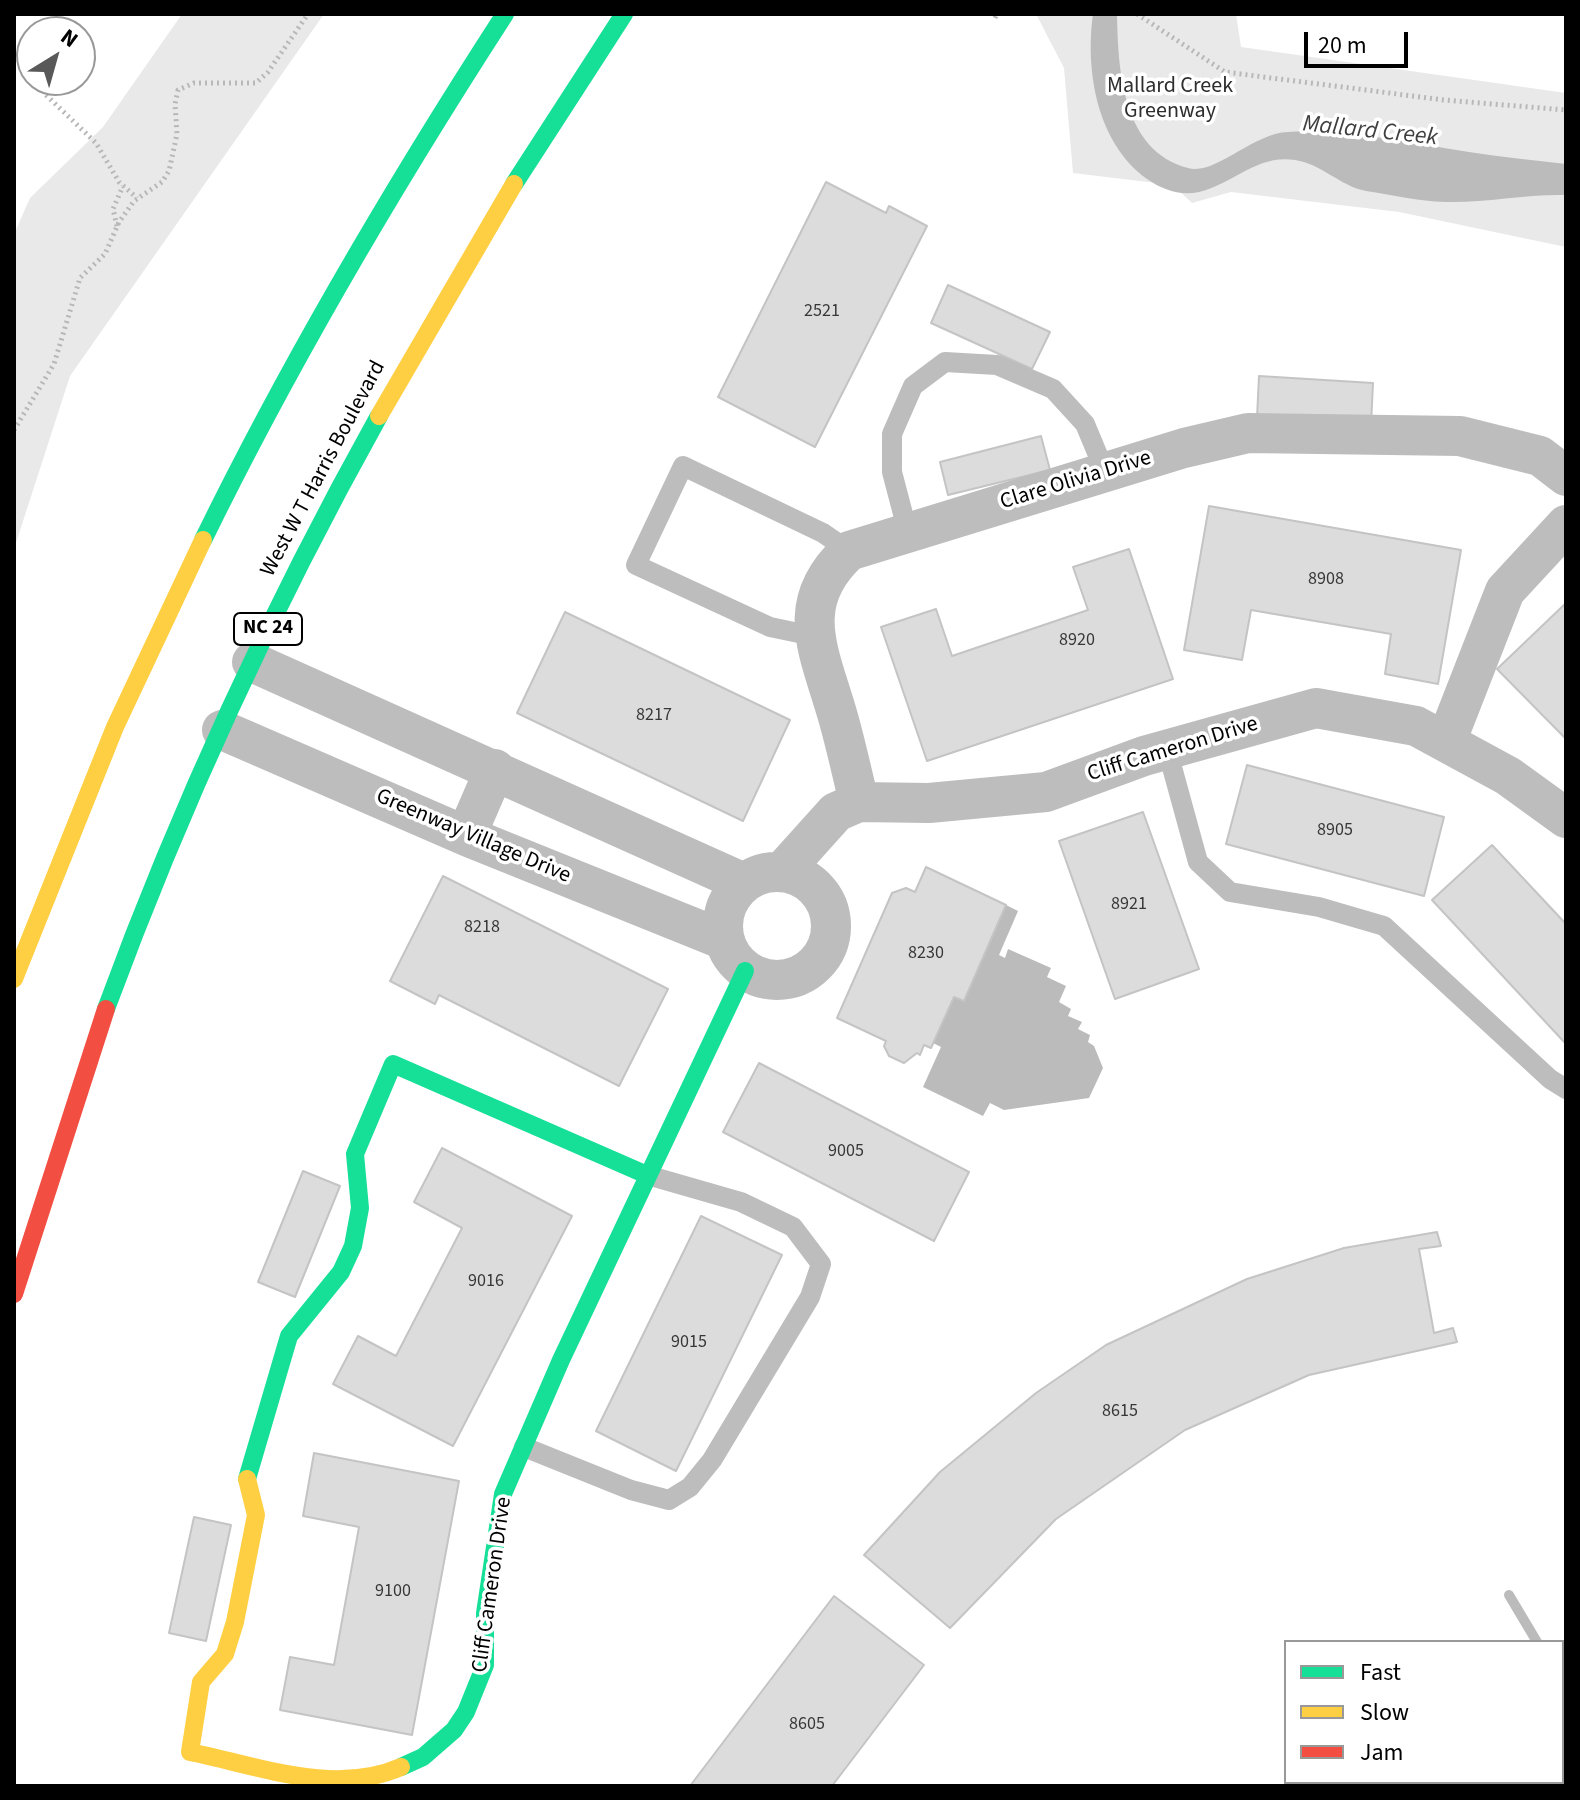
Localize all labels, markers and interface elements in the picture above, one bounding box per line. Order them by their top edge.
north arrow [16,16,96,96]
scale bar [1308,16,1412,66]
text: N [54,21,85,56]
text: 20 m [1318,28,1367,63]
park label: Mallard Creek Greenway [1107,74,1233,126]
water label: Mallard Creek [1301,111,1439,153]
house number: 2521 [804,301,840,323]
street label: West W T Harris Boulevard [256,357,392,581]
street label: Clare Olivia Drive [997,446,1155,516]
house number: 8908 [1308,569,1344,591]
road number: NC 24 [234,613,302,645]
house number: 8920 [1059,630,1095,652]
house number: 8217 [636,705,672,727]
street label: Cliff Cameron Drive [1085,712,1261,788]
street label: Greenway Village Drive [372,784,574,890]
house number: 8905 [1317,820,1353,842]
house number: 8921 [1111,894,1147,916]
house number: 8218 [464,917,500,939]
house number: 8230 [908,943,944,965]
house number: 9005 [828,1141,864,1163]
house number: 9016 [468,1271,504,1293]
house number: 9015 [671,1332,707,1354]
house number: 8615 [1102,1401,1138,1423]
street label: Cliff Cameron Drive [468,1496,518,1674]
house number: 9100 [375,1581,411,1603]
legend [1284,1640,1564,1784]
text: Fast [1360,1655,1401,1690]
text: Slow [1360,1695,1409,1730]
house number: 8605 [789,1714,825,1736]
text: Jam [1360,1735,1404,1770]

